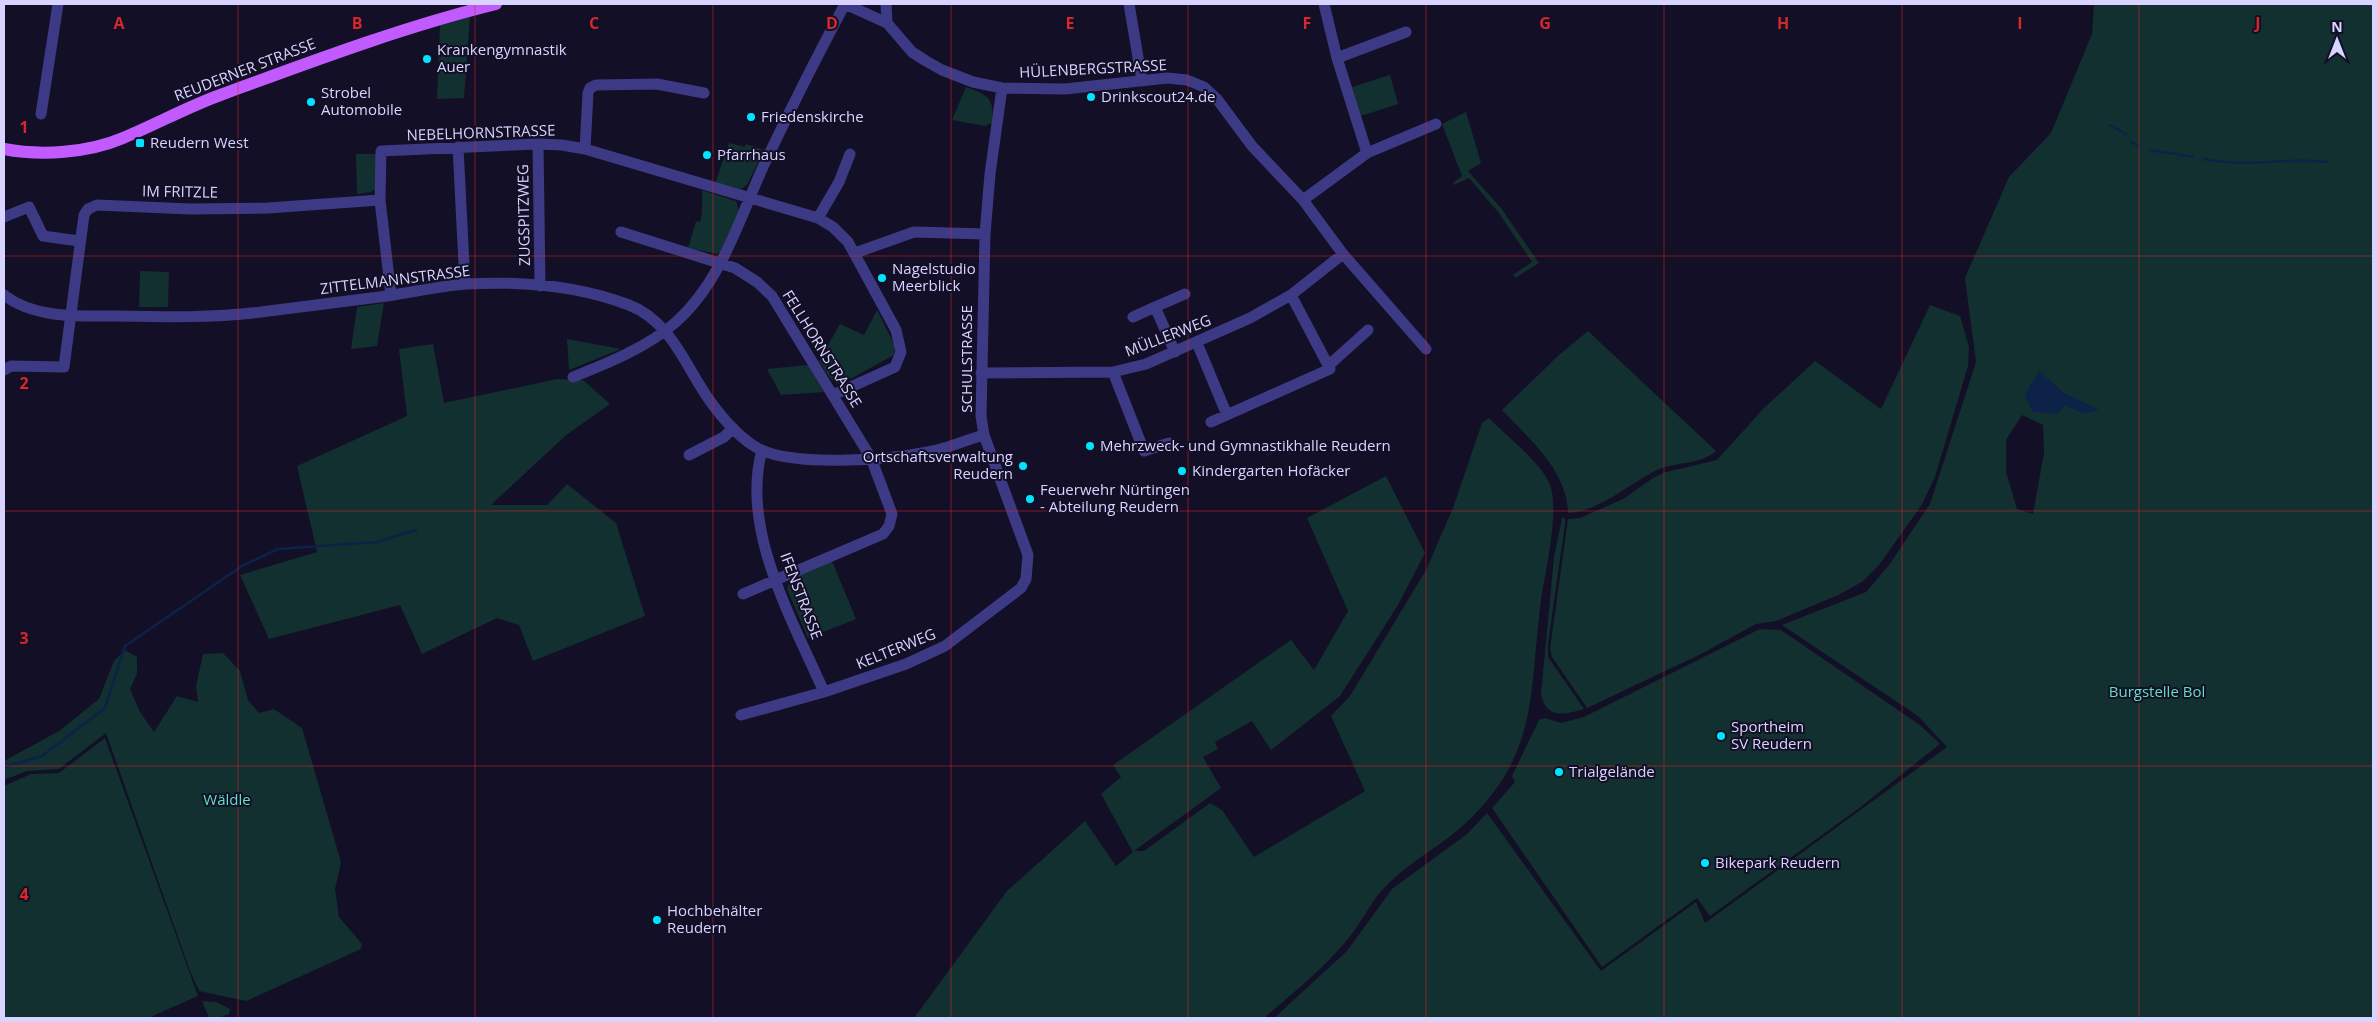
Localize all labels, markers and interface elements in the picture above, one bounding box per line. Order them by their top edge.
text: A [113,12,125,34]
text: B [352,12,362,34]
text: C [589,12,599,34]
text: D [826,12,838,34]
text: E [1066,12,1075,34]
text: F [1303,12,1311,34]
text: G [1539,12,1551,34]
text: H [1777,12,1789,34]
text: I [2017,12,2023,34]
text: J [2253,12,2261,34]
north arrow [2312,15,2362,65]
text: N [2331,17,2343,36]
street label: REUDERNER STRASSE [171,33,318,105]
place label: Krankengymnastik Auer [437,39,567,76]
marker: Krankengymnastik Auer [421,53,433,65]
street label: HÜLENBERGSTRASSE [1019,54,1167,82]
place label: Strobel Automobile [321,82,402,119]
place label: Drinkscout24.de [1101,86,1215,106]
marker: Drinkscout24.de [1085,91,1097,103]
marker: Strobel Automobile [305,96,317,108]
place label: Friedenskirche [761,106,864,126]
marker: Friedenskirche [745,111,757,123]
text: 1 [19,116,29,138]
street label: NEBELHORNSTRASSE [406,119,556,145]
place label: Reudern West [150,132,248,152]
marker: Reudern West [134,137,146,149]
place label: Pfarrhaus [717,144,786,164]
marker: Pfarrhaus [701,149,713,161]
street label: ZUGSPITZWEG [512,164,534,266]
street label: IM FRITZLE [142,180,218,202]
place label: Nagelstudio Meerblick [892,258,976,295]
street label: ZITTELMANNSTRASSE [319,260,471,298]
marker: Nagelstudio Meerblick [876,272,888,284]
street label: FELLHORNSTRASSE [779,286,867,411]
street label: SCHULSTRASSE [956,305,976,413]
street label: MÜLLERWEG [1122,309,1214,361]
text: 2 [19,372,29,394]
place label: Mehrzweck- und Gymnastikhalle Reudern [1100,435,1391,455]
marker: Mehrzweck- und Gymnastikhalle Reudern [1084,440,1096,452]
place label: Ortschaftsverwaltung Reudern [863,446,1013,483]
marker: Ortschaftsverwaltung Reudern [1017,460,1029,472]
place label: Kindergarten Hofäcker [1192,460,1350,480]
marker: Kindergarten Hofäcker [1176,465,1188,477]
place label: Feuerwehr Nürtingen - Abteilung Reudern [1040,479,1190,516]
marker: Feuerwehr Nürtingen - Abteilung Reudern [1024,493,1036,505]
street label: IFENSTRASSE [776,549,828,642]
street label: KELTERWEG [853,623,938,673]
text: 3 [19,627,29,649]
park label: Burgstelle Bol [2109,681,2205,701]
place label: Sportheim SV Reudern [1731,716,1812,753]
marker: Sportheim SV Reudern [1715,730,1727,742]
place label: Trialgelände [1569,761,1655,781]
marker: Trialgelände [1553,766,1565,778]
park label: Wäldle [203,789,251,809]
place label: Bikepark Reudern [1715,852,1840,872]
marker: Bikepark Reudern [1699,857,1711,869]
text: 4 [19,883,29,905]
place label: Hochbehälter Reudern [667,900,762,937]
marker: Hochbehälter Reudern [651,914,663,926]

